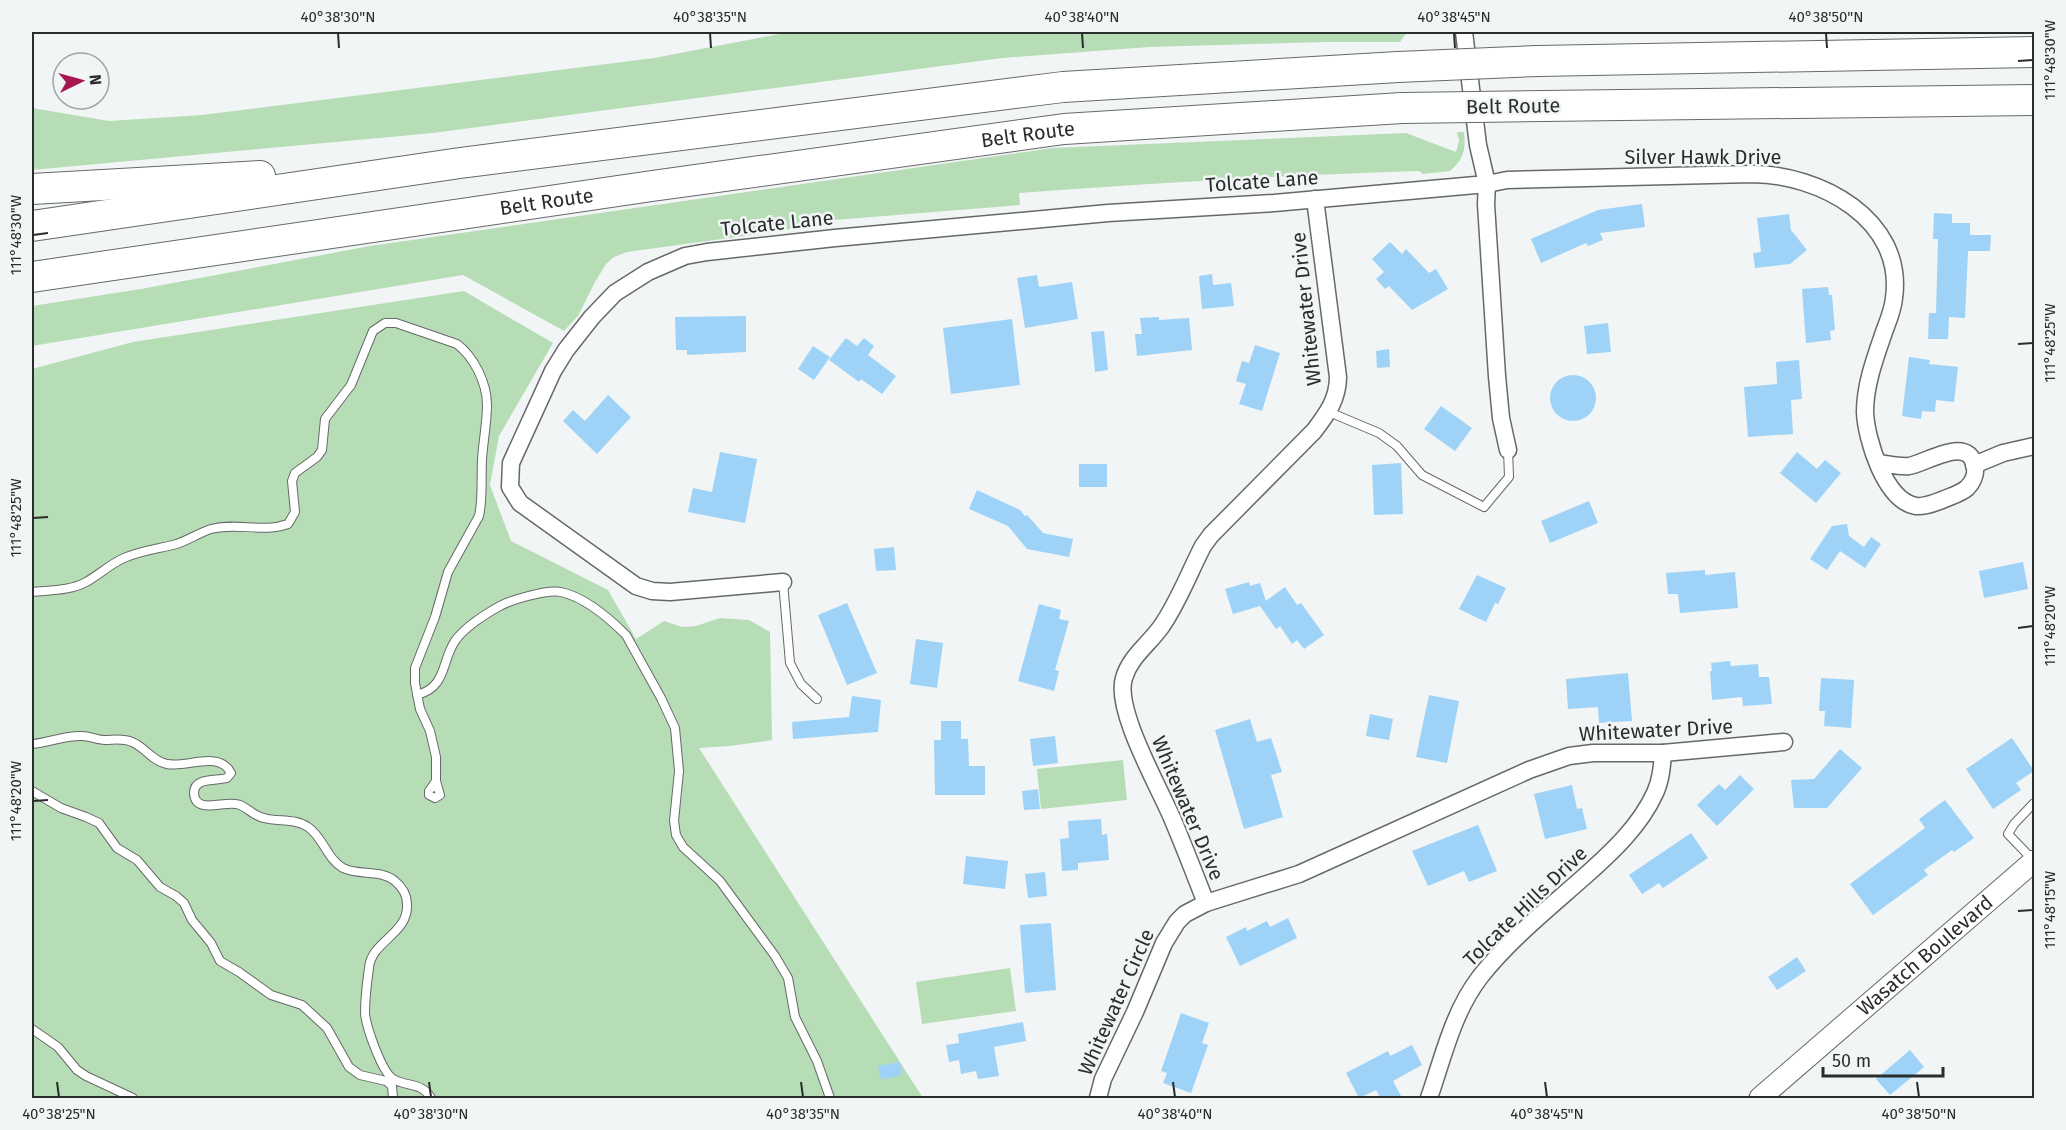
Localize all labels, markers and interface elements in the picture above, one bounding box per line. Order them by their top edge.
text: 40°38'30"N [301,8,375,26]
text: 40°38'35"N [673,8,747,26]
text: 40°38'40"N [1045,8,1119,26]
text: 40°38'45"N [1417,8,1491,26]
text: 40°38'50"N [1789,8,1863,26]
text: 111°48'30"W [2041,19,2059,100]
north arrow [51,51,111,111]
text: N [86,74,105,86]
street label: Belt Route [1466,93,1560,119]
street label: Belt Route [979,116,1075,152]
street label: Silver Hawk Drive [1624,145,1782,169]
street label: Tolcate Lane [1205,165,1319,197]
street label: Belt Route [498,183,595,220]
text: 111°48'30"W [7,194,25,275]
street label: Tolcate Lane [719,205,835,241]
street label: Whitewater Drive [1286,231,1326,387]
text: 111°48'25"W [2041,303,2059,383]
text: 111°48'25"W [7,478,25,558]
text: 111°48'20"W [2041,585,2059,666]
street label: Whitewater Drive [1578,714,1734,746]
street label: Whitewater Drive [1147,732,1229,884]
text: 111°48'20"W [7,760,25,841]
street label: Tolcate Hills Drive [1458,841,1592,971]
text: 111°48'15"W [2041,870,2059,949]
street label: Wasatch Boulevard [1852,890,1998,1021]
street label: Whitewater Circle [1073,925,1159,1079]
scale bar [1823,1040,1943,1078]
text: 50 m [1832,1050,1871,1072]
text: 40°38'25"N [22,1105,96,1123]
text: 40°38'30"N [394,1105,468,1123]
text: 40°38'35"N [766,1105,840,1123]
text: 40°38'40"N [1138,1105,1212,1123]
text: 40°38'45"N [1510,1105,1584,1123]
text: 40°38'50"N [1882,1105,1956,1123]

